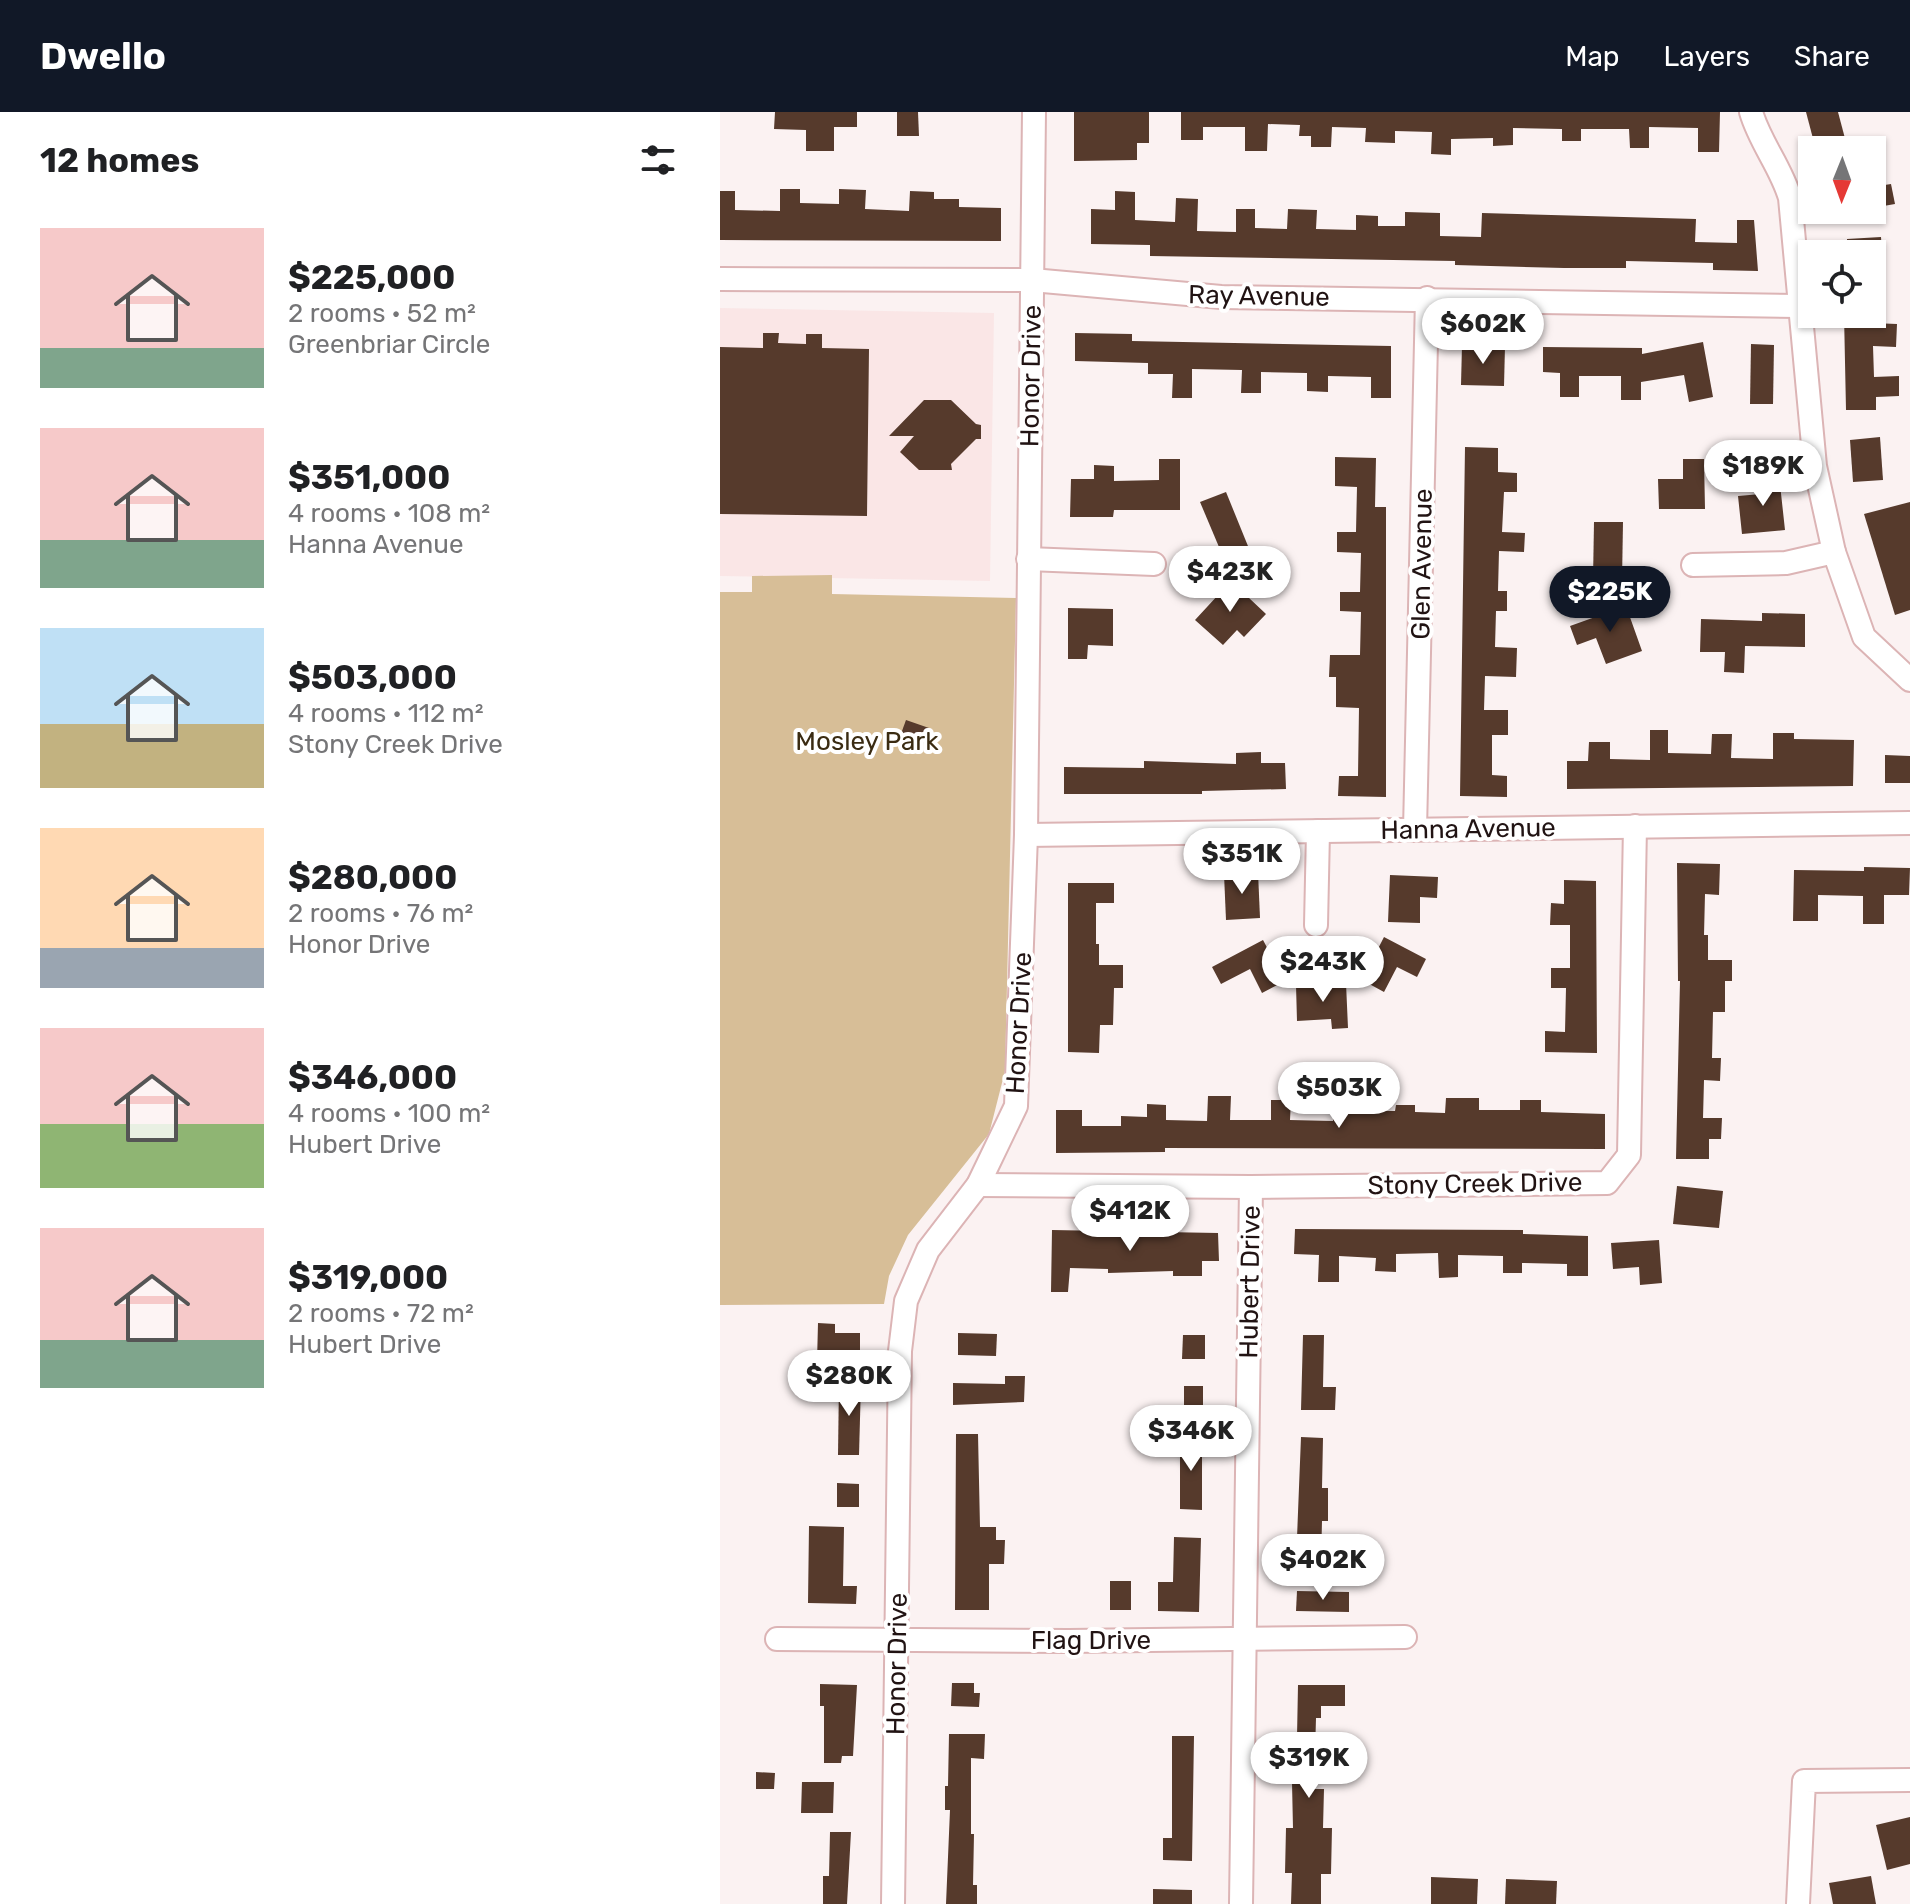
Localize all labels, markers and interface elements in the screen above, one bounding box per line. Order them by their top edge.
text: Dwello [40,33,166,79]
text: Map [1565,40,1620,73]
text: Layers [1664,40,1750,73]
text: Share [1794,40,1870,73]
north arrow [1798,136,1886,224]
map controls [1798,136,1886,328]
icon: filters [636,138,680,182]
text: 12 homes [40,140,199,181]
button: locate [1798,240,1886,328]
text: $225,000 [288,257,455,298]
icon: home [104,260,200,356]
street label: Ray Avenue [1188,279,1330,313]
text: 2 rooms · 52 m² [288,298,476,329]
pin: $602K [1427,298,1539,366]
street label: Honor Drive [1014,305,1048,447]
text: $602K [1440,308,1526,339]
text: Greenbriar Circle [288,329,490,360]
pin: $189K [1707,440,1819,508]
text: $189K [1722,450,1804,481]
text: $351,000 [288,457,450,498]
icon: home [104,460,200,556]
street label: Glen Avenue [1405,488,1439,640]
text: 4 rooms · 108 m² [288,498,490,529]
text: Hanna Avenue [288,529,464,560]
pin: $423K [1174,546,1286,614]
text: $423K [1187,556,1273,587]
pin: $225K [1554,566,1666,634]
text: $225K [1567,576,1653,607]
text: $503,000 [288,657,457,698]
icon: home [104,660,200,756]
text: 4 rooms · 112 m² [288,698,484,729]
park label: Mosley Park [795,726,939,757]
text: Stony Creek Drive [288,729,503,760]
street label: Hanna Avenue [1380,812,1556,846]
pin: $351K [1186,828,1298,896]
text: $351K [1201,838,1283,869]
text: $280,000 [288,857,457,898]
icon: home [104,860,200,956]
text: 2 rooms · 76 m² [288,898,473,929]
text: Honor Drive [288,929,430,960]
pin: $243K [1267,936,1379,1004]
text: $243K [1280,946,1366,977]
street label: Honor Drive [1000,951,1038,1095]
text: $346,000 [288,1057,457,1098]
icon: home [104,1060,200,1156]
pin: $503K [1283,1062,1395,1130]
text: $503K [1296,1072,1382,1103]
text: 4 rooms · 100 m² [288,1098,490,1129]
text: Hubert Drive [288,1129,441,1160]
street label: Stony Creek Drive [1367,1167,1583,1201]
pin: $412K [1074,1185,1186,1253]
text: $412K [1089,1195,1171,1226]
street label: Hubert Drive [1233,1205,1267,1359]
text: $319,000 [288,1257,448,1298]
icon: home [104,1260,200,1356]
text: 2 rooms · 72 m² [288,1298,474,1329]
text: Hubert Drive [288,1329,441,1360]
pin: $280K [793,1350,905,1418]
text: $280K [806,1360,892,1391]
pin: $346K [1135,1405,1247,1473]
text: $346K [1148,1415,1234,1446]
pin: $402K [1267,1534,1379,1602]
text: $402K [1280,1544,1366,1575]
street label: Honor Drive [880,1593,914,1735]
street label: Flag Drive [1031,1625,1151,1656]
pin: $319K [1253,1732,1365,1800]
text: $319K [1269,1742,1349,1773]

